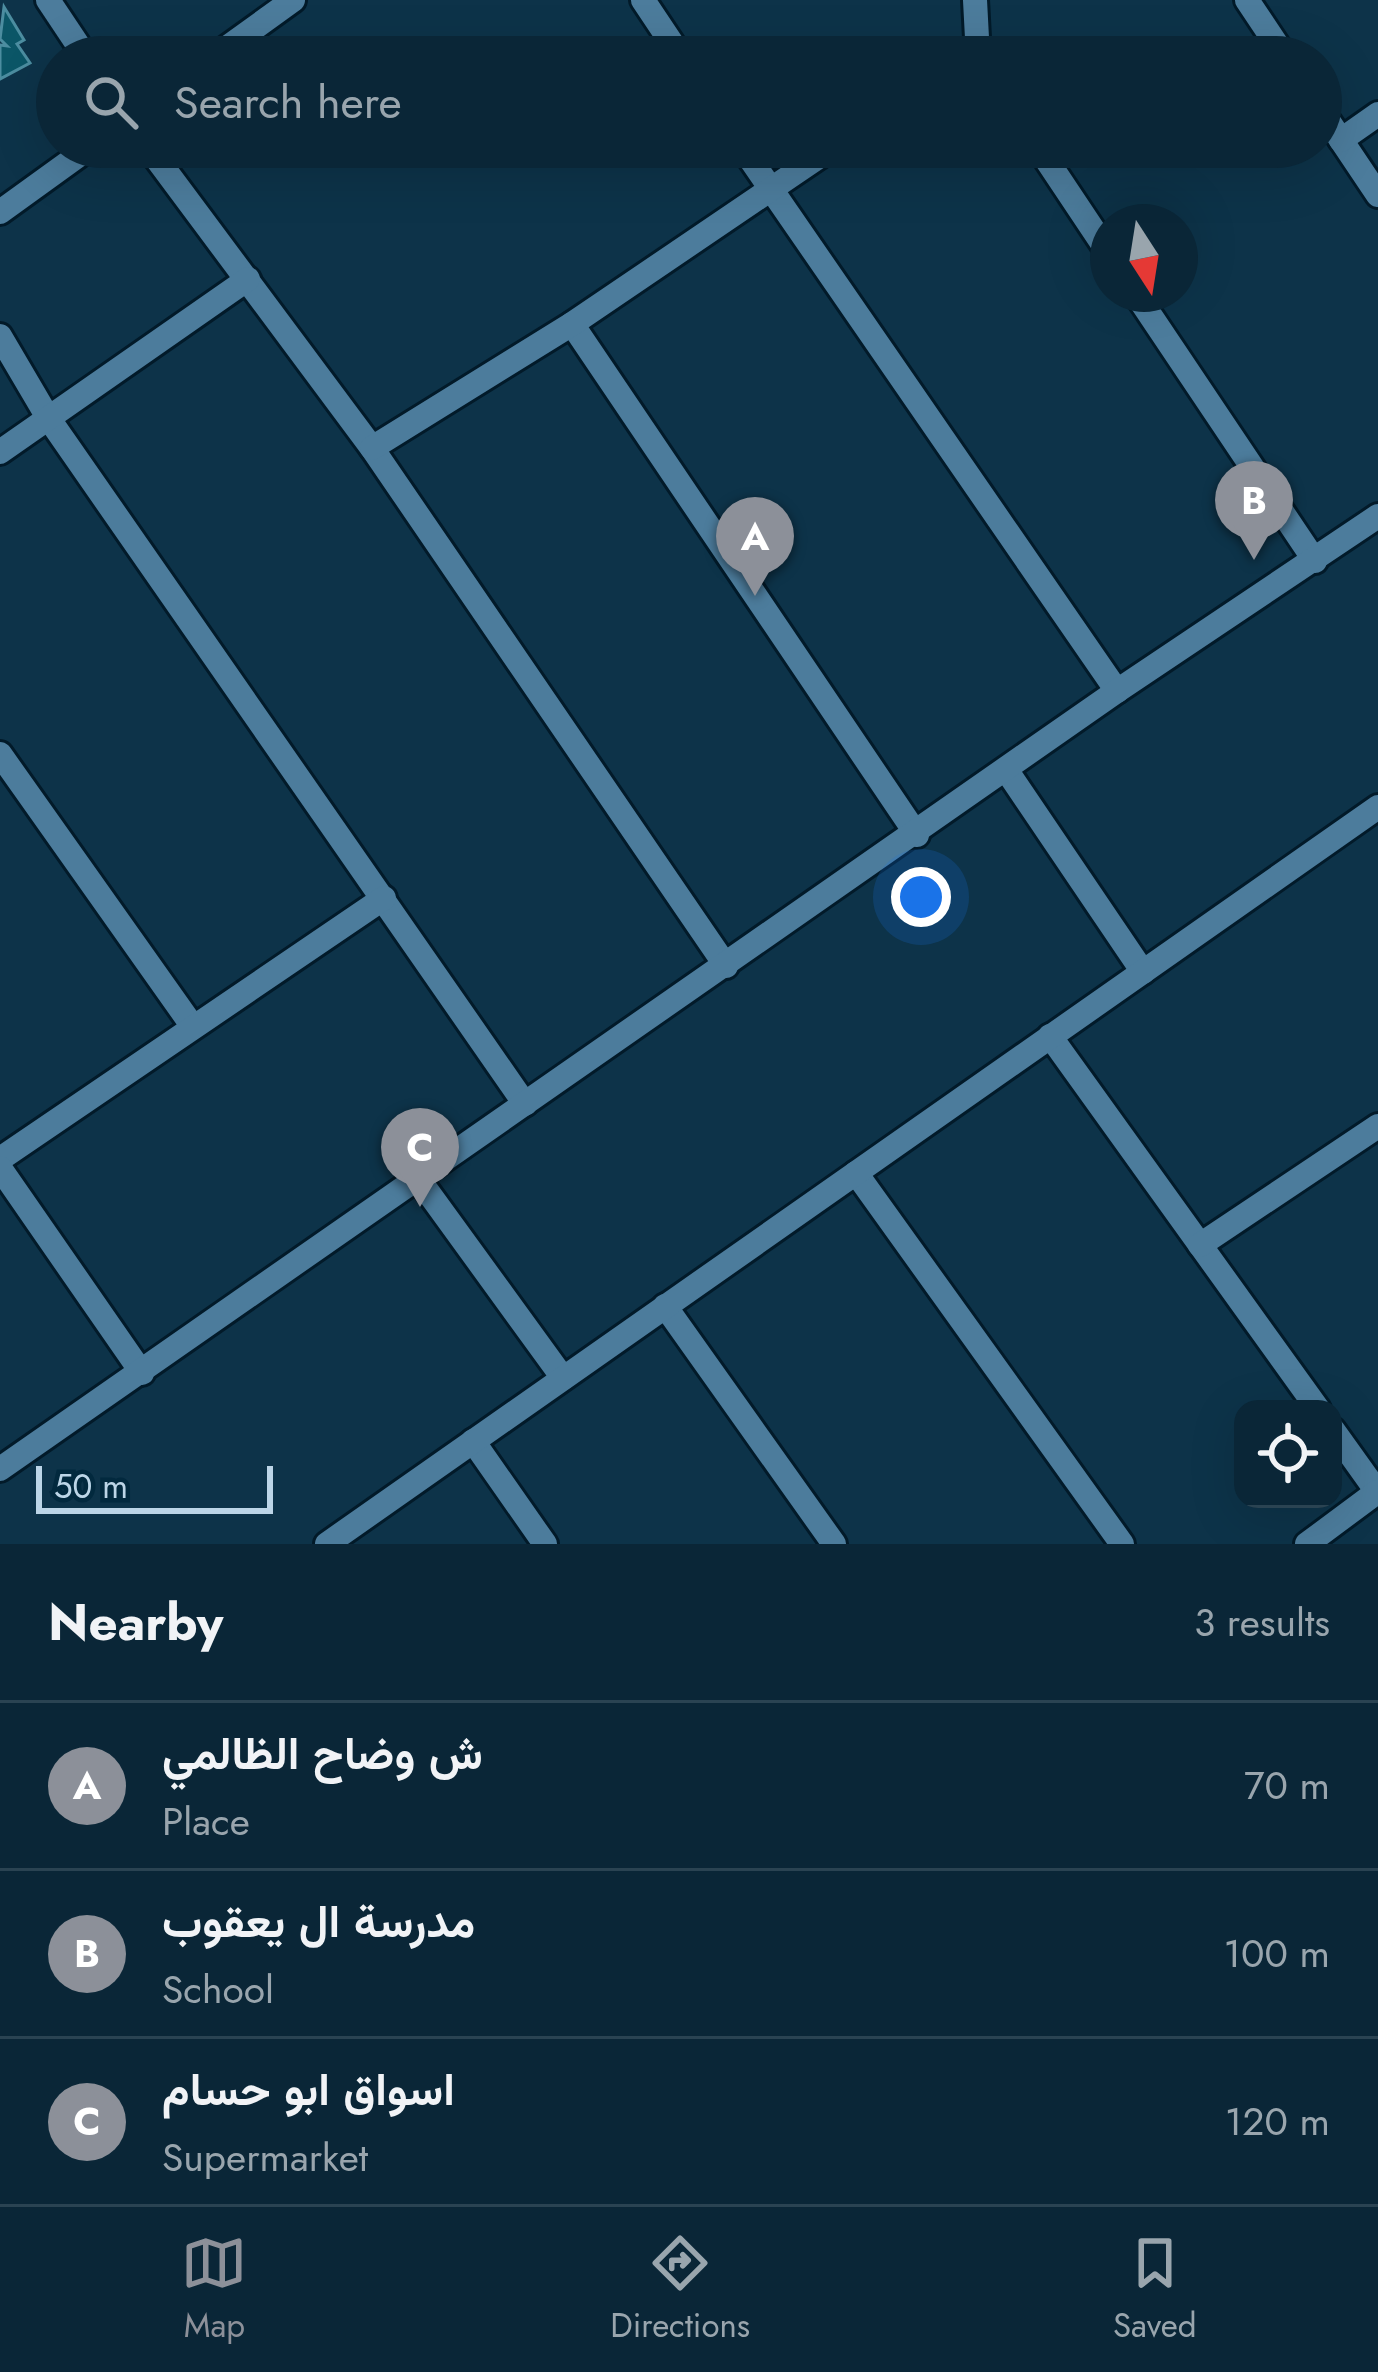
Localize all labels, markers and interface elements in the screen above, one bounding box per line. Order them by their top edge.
search box [36,36,1342,168]
icon: search [78,69,144,135]
text: Search here [174,70,402,135]
north arrow [1090,204,1198,312]
pin: B [1215,461,1293,560]
pin: A [716,497,794,596]
your location [891,867,951,927]
pin: C [381,1108,459,1207]
map controls [1234,1400,1342,1508]
button: locate [1234,1400,1342,1508]
scale bar [36,1460,273,1513]
text: 50 m [54,1463,128,1510]
text: Nearby [48,1585,223,1659]
text: 3 results [1194,1594,1330,1651]
text: ش وضاح الظالمي [162,1721,483,1786]
text: A [73,1757,101,1814]
text: 70 m [1244,1757,1330,1814]
text: Place [162,1793,250,1850]
text: مدرسة ال يعقوب [162,1889,475,1954]
text: B [74,1925,100,1982]
text: 100 m [1224,1925,1330,1982]
text: School [162,1961,274,2018]
text: اسواق ابو حسام [162,2057,455,2122]
text: C [73,2093,101,2150]
text: 120 m [1225,2093,1330,2150]
text: Supermarket [162,2129,368,2186]
tab: Map [181,2230,247,2349]
tab: Directions [610,2230,750,2349]
tab: Saved [1113,2230,1197,2349]

